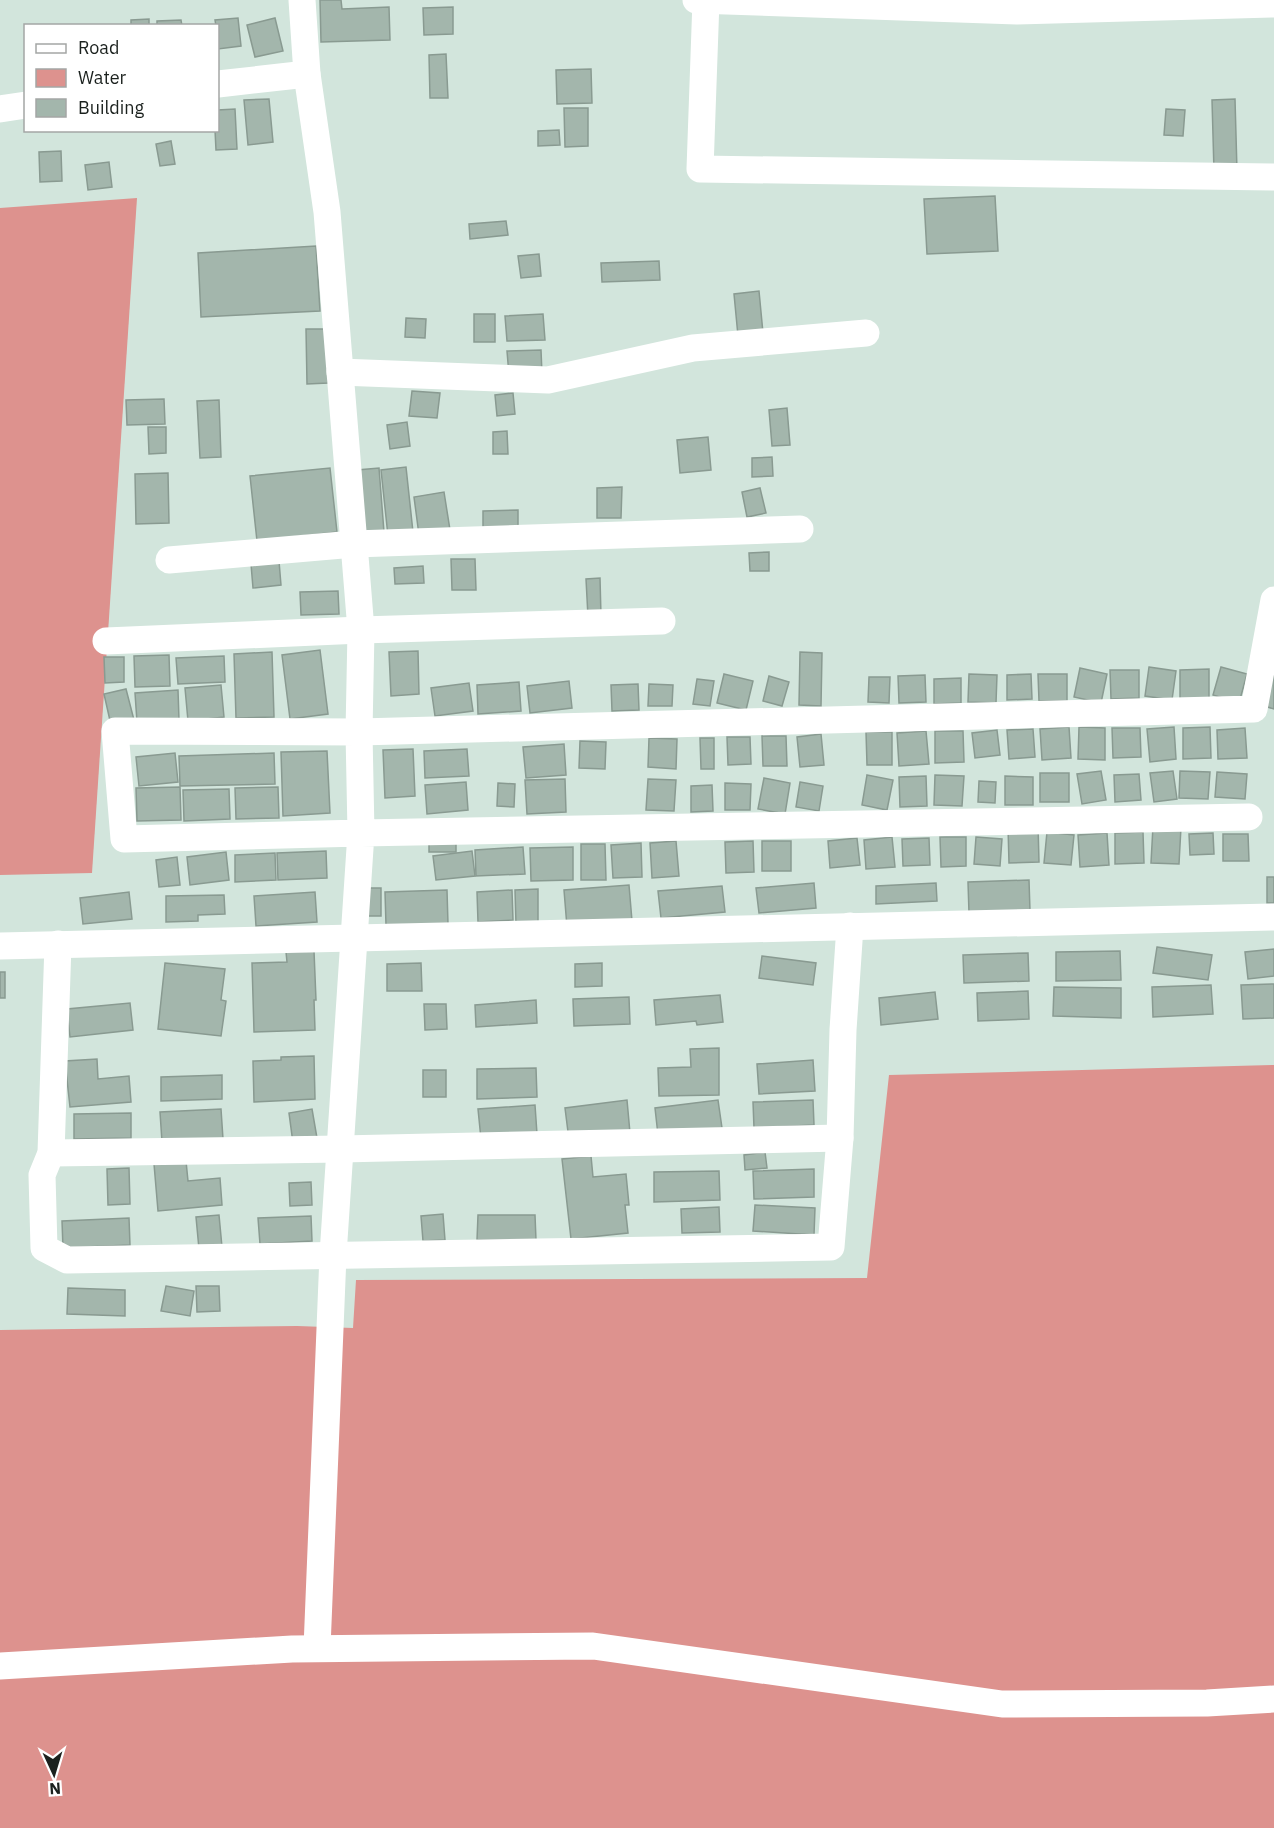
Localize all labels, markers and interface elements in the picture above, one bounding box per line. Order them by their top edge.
legend [24,24,219,132]
text: Road [78,36,119,59]
text: Water [78,66,127,89]
text: Building [78,96,145,119]
north arrow [24,1744,84,1804]
text: N [49,1779,62,1799]

